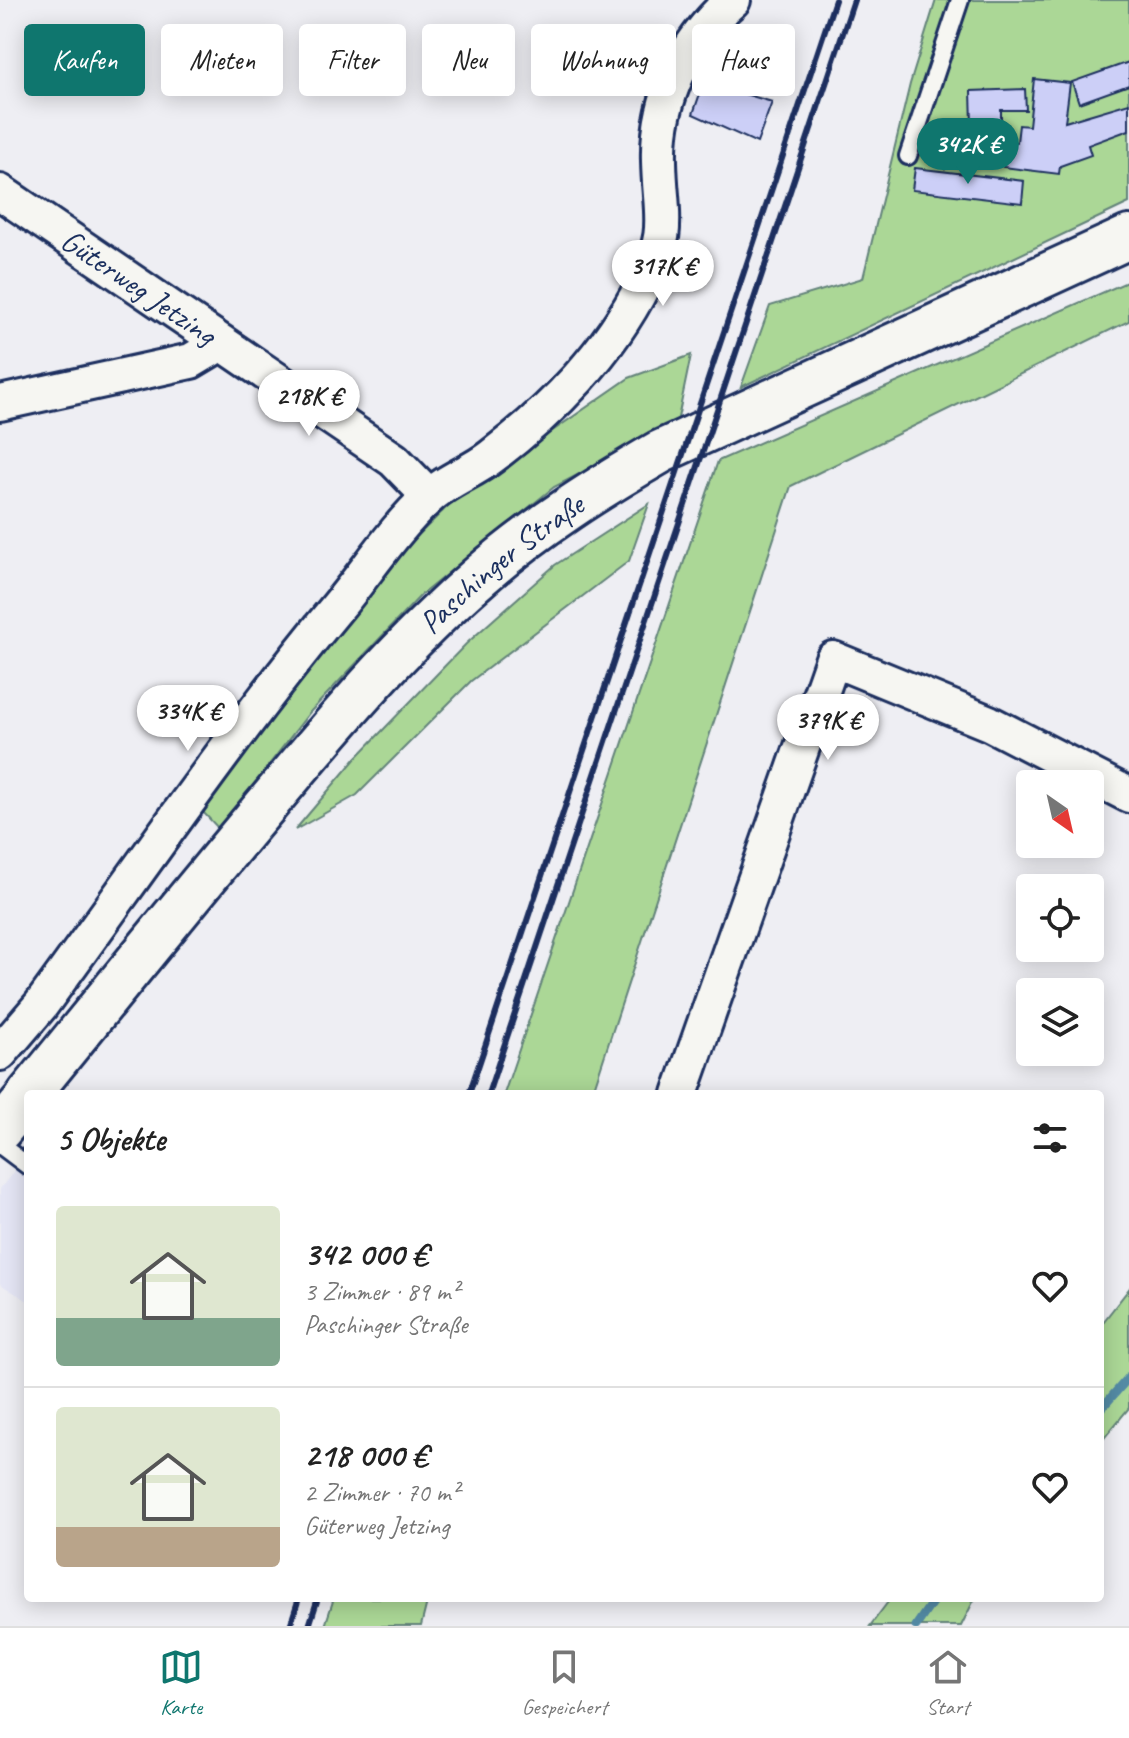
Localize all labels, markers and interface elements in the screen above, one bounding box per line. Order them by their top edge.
chip: Kaufen [24,24,145,96]
chip: Mieten [161,24,283,96]
chip: Filter [299,24,406,96]
chip: Neu [422,24,515,96]
chip: Wohnung [531,24,676,96]
chip: Haus [692,24,795,96]
pin: 342K € [903,118,1033,186]
text: 342K € [935,127,1001,160]
street label: Güterweg Jetzing [53,220,226,356]
pin: 317K € [598,240,728,308]
text: 317K € [630,249,696,282]
pin: 218K € [244,370,374,438]
text: 218K € [276,379,342,412]
street label: Paschinger Straße [410,483,594,643]
pin: 334K € [123,685,253,753]
text: 334K € [155,694,221,727]
pin: 379K € [763,694,893,762]
text: 379K € [795,703,861,736]
north arrow [1016,770,1104,858]
map controls [1016,770,1104,1066]
button: locate [1016,874,1104,962]
button: layers [1016,978,1104,1066]
icon: filters [1028,1116,1072,1160]
text: 5 Objekte [56,1117,165,1160]
text: 342 000 € [304,1232,428,1275]
icon: home [120,1238,216,1334]
icon: heart [1028,1264,1072,1308]
text: 3 Zimmer · 89 m² [304,1275,459,1308]
text: Paschinger Straße [304,1308,467,1341]
text: 218 000 € [304,1433,428,1476]
icon: home [120,1439,216,1535]
icon: heart [1028,1465,1072,1509]
text: 2 Zimmer · 70 m² [304,1476,459,1509]
text: Güterweg Jetzing [304,1509,449,1542]
tab: Karte [159,1645,203,1721]
tab: Gespeichert [522,1645,607,1721]
tab: Start [926,1645,970,1721]

